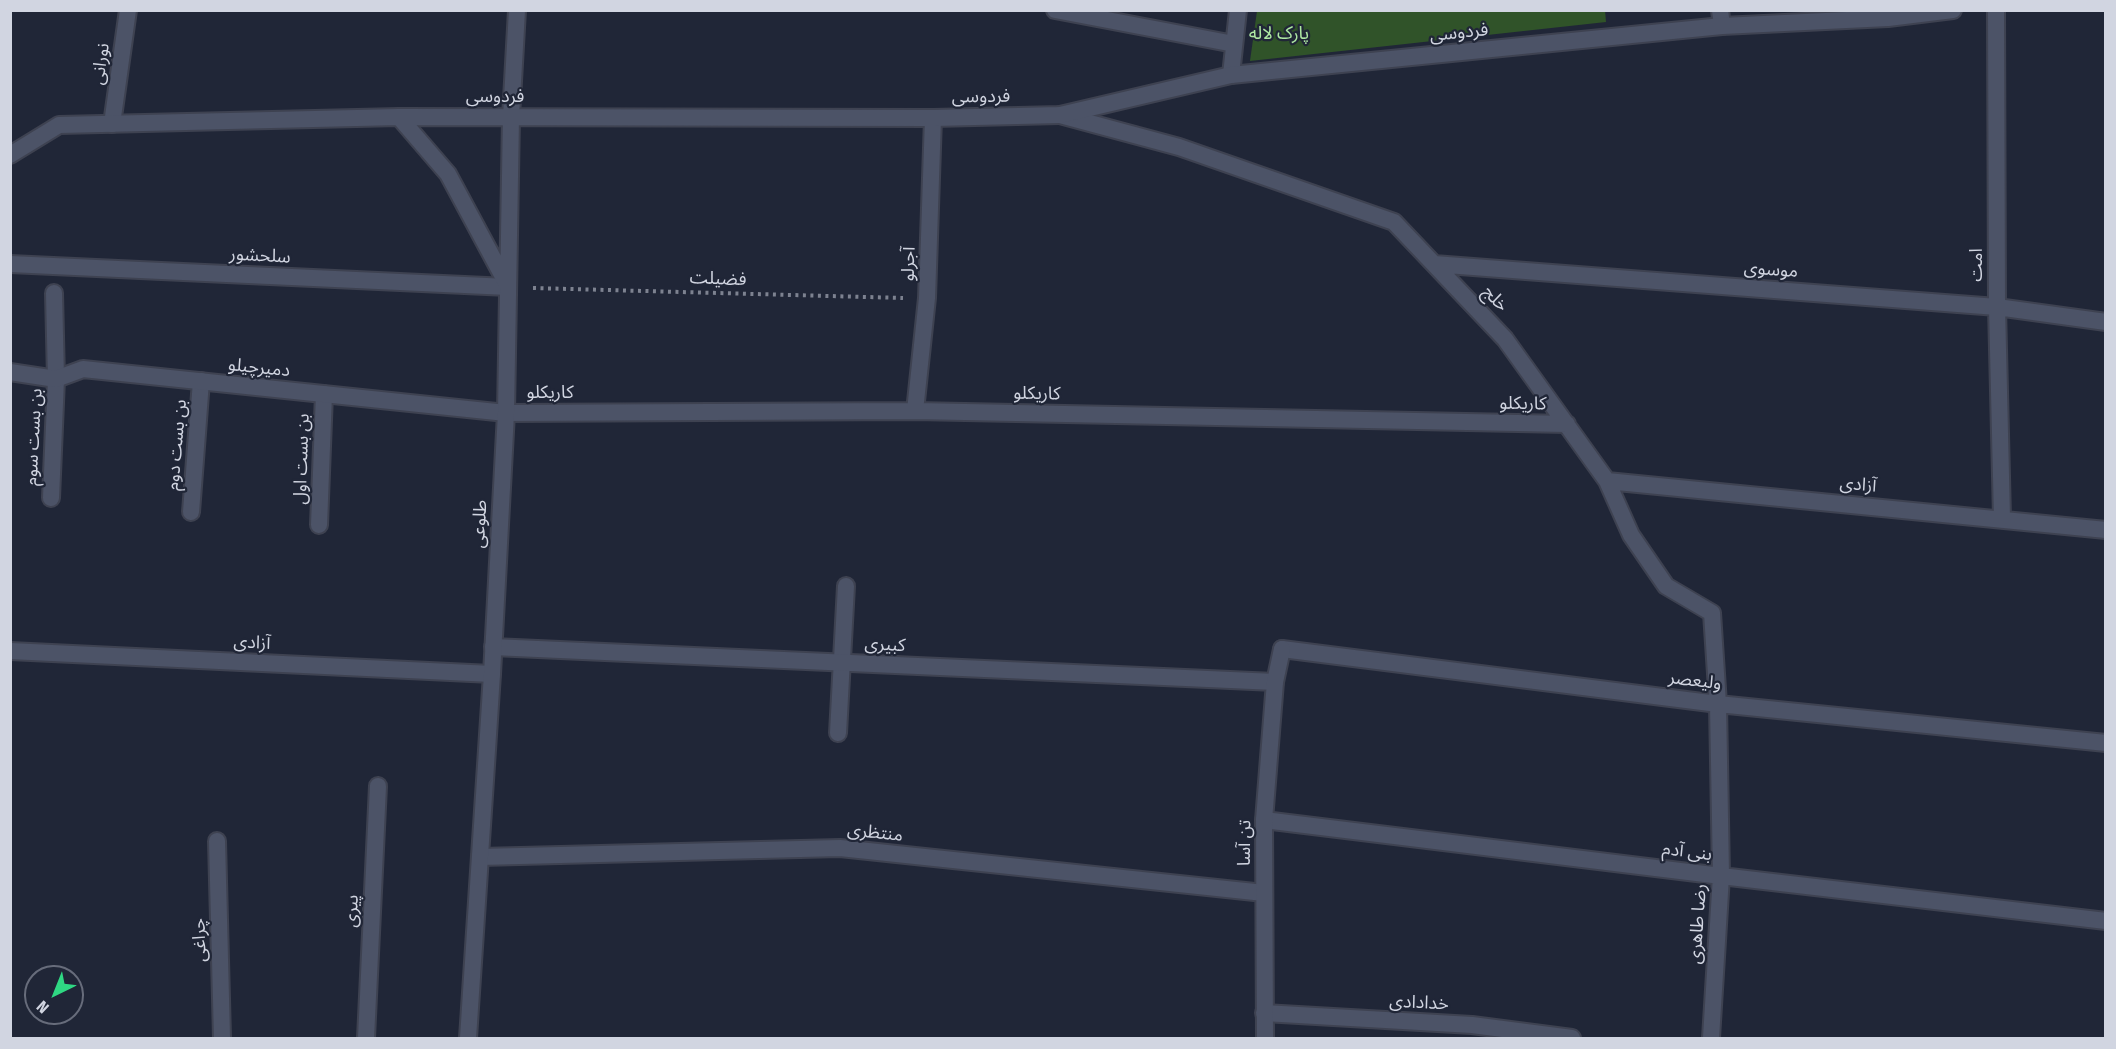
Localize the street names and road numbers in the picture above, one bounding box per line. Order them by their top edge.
street label: فردوسی [1429,19,1489,47]
street label: نورانی [87,42,115,86]
street label: فردوسی [466,86,524,108]
street label: فردوسی [952,86,1010,108]
street label: سلحشور [229,244,291,268]
street label: آجرلو [898,246,920,282]
street label: امت [1966,248,1988,282]
street label: موسوی [1743,257,1799,283]
street label: فضیلت [689,267,747,291]
street label: خلج [1478,282,1512,316]
street label: دمیرچیلو [227,354,291,382]
street label: کاریکلو [526,382,574,404]
street label: کاریکلو [1013,383,1061,405]
street label: بن بست سوم [21,388,47,486]
street label: کاریکلو [1499,393,1547,415]
street label: بن بست دوم [162,398,192,492]
street label: بن بست اول [290,413,314,505]
street label: آزادی [1839,473,1877,497]
street label: طلوعی [468,499,492,549]
street label: آزادی [233,631,271,655]
street label: کبیری [864,633,906,657]
street label: ولیعصر [1667,667,1723,695]
street label: منتظری [846,819,904,847]
street label: تن آسا [1234,820,1256,866]
street label: بنی آدم [1661,838,1713,866]
street label: رضا طاهری [1684,883,1712,965]
street label: پیری [340,894,364,928]
street label: چراغی [188,918,212,962]
street label: خدادادی [1389,991,1449,1015]

